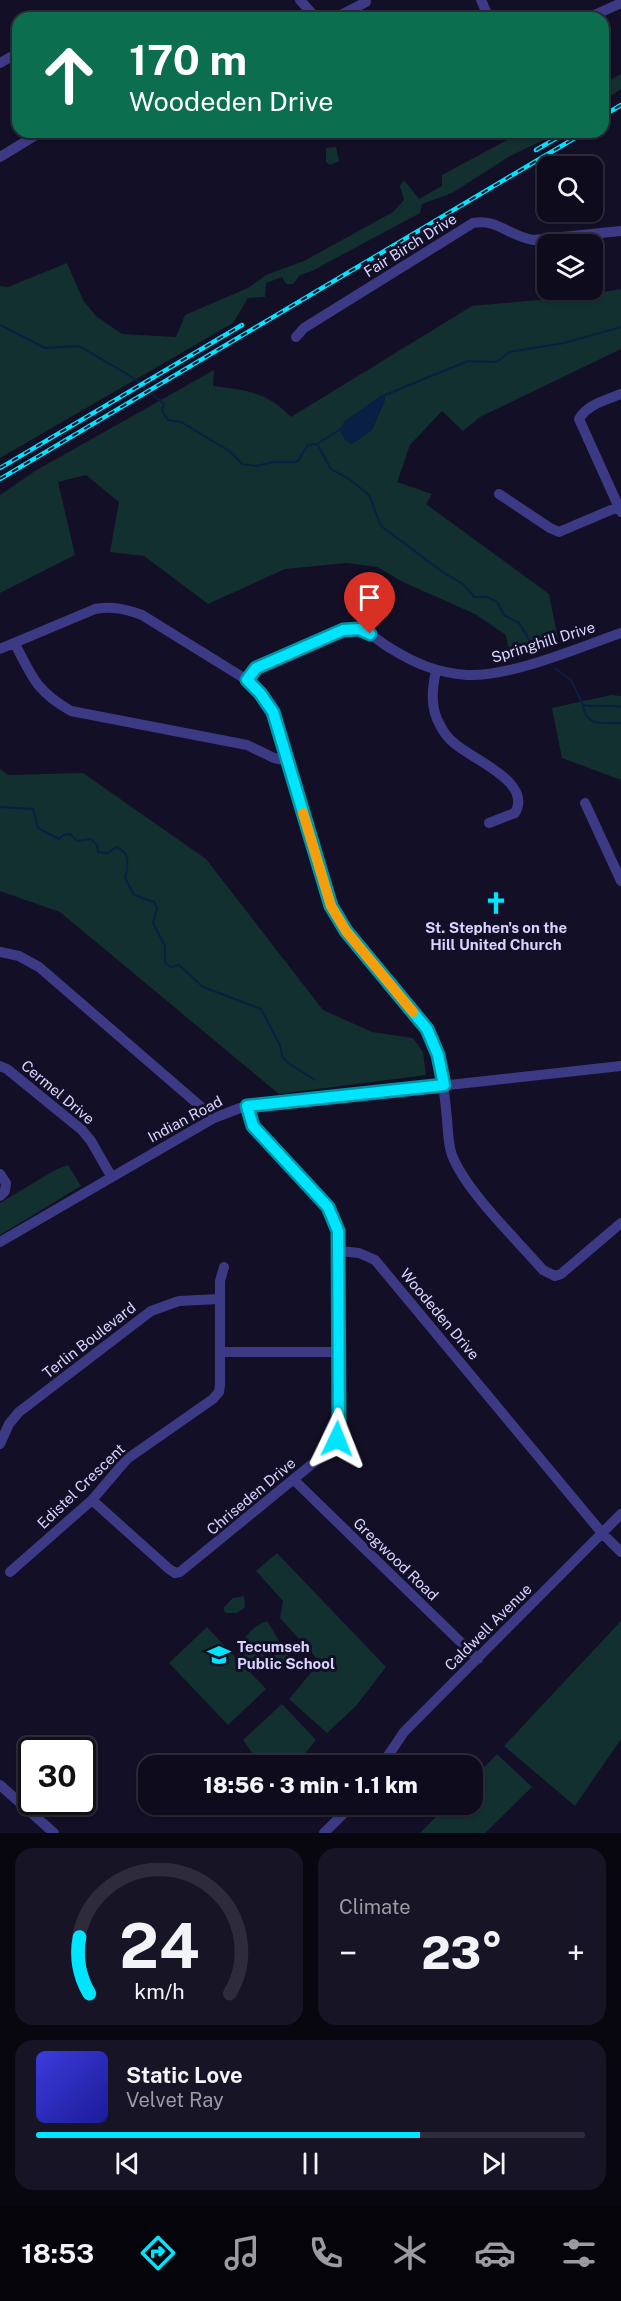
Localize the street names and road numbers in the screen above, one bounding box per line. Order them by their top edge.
street label: Fair Birch Drive [360,210,460,280]
street label: Springhill Drive [489,618,597,666]
street label: Cermel Drive [18,1056,98,1128]
street label: Indian Road [145,1092,225,1146]
street label: Woodeden Drive [397,1265,483,1363]
street label: Terlin Boulevard [39,1298,139,1382]
street label: Edistel Crescent [34,1440,128,1532]
street label: Chriseden Drive [203,1454,299,1538]
street label: Gregwood Road [350,1514,442,1604]
street label: Caldwell Avenue [441,1580,535,1674]

